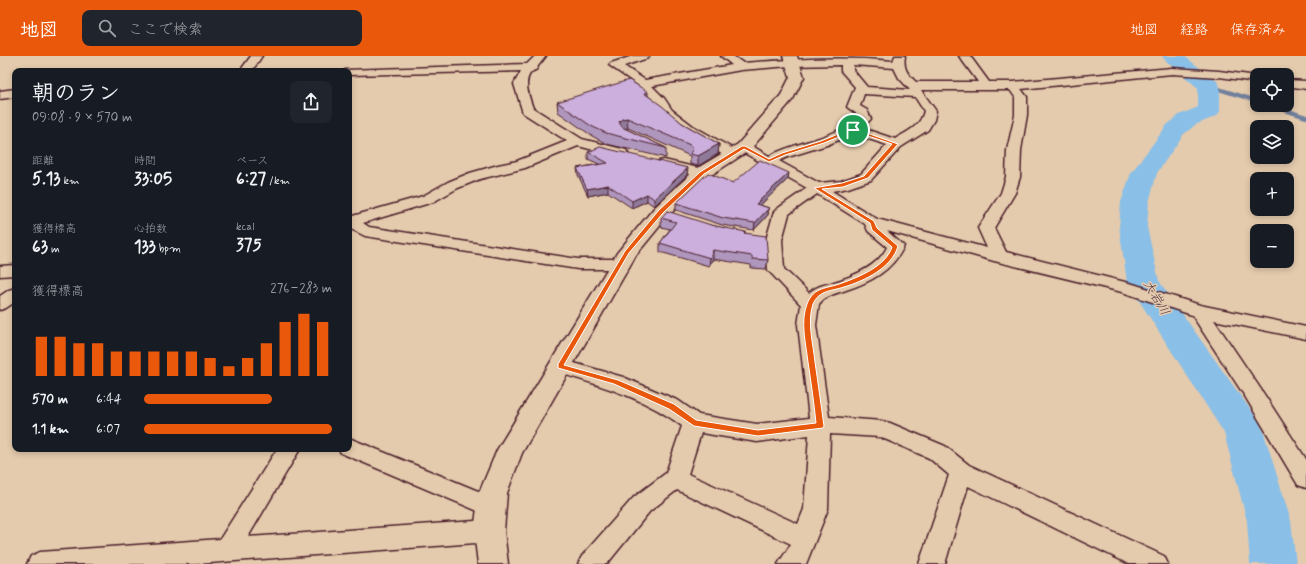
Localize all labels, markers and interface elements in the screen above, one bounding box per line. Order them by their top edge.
search box [82,10,362,46]
icon: search [96,17,118,39]
text: 地図 [20,18,58,43]
text: ここで検索 [128,20,203,40]
text: 地図 [1130,21,1158,39]
text: 経路 [1180,21,1208,39]
text: 保存済み [1230,21,1286,39]
map controls [1250,68,1294,268]
button: locate [1250,68,1294,112]
text: 朝のラン [32,80,120,108]
button: share [290,81,332,123]
text: 09:08 · 9 × 570 m [32,109,132,126]
pin [836,113,870,147]
icon: arrive [842,119,864,141]
button: layers [1250,120,1294,164]
text: 距離 [32,154,54,168]
text: 時間 [134,154,156,168]
text: ペース [236,154,268,168]
text: 5.13 [32,168,61,190]
text: 33:05 [134,168,172,190]
text: 6:27 [236,168,266,190]
button: + [1250,172,1294,216]
text: km [61,174,80,188]
text: /km [266,174,290,188]
text: kcal [236,220,254,234]
text: 獲得標高 [32,222,76,236]
text: 心拍数 [134,222,167,236]
button: − [1250,224,1294,268]
text: 375 [236,234,262,256]
text: 63 [32,236,48,258]
text: 133 [134,236,156,258]
text: m [48,242,60,256]
text: bpm [156,242,181,256]
water label: 大岩川 [1139,277,1173,319]
text: 276–283 m [270,280,332,297]
text: 獲得標高 [32,283,84,300]
text: 570 m [32,391,68,408]
text: 6:44 [96,391,122,408]
text: 1.1 km [32,421,69,438]
text: 6:07 [96,421,120,438]

